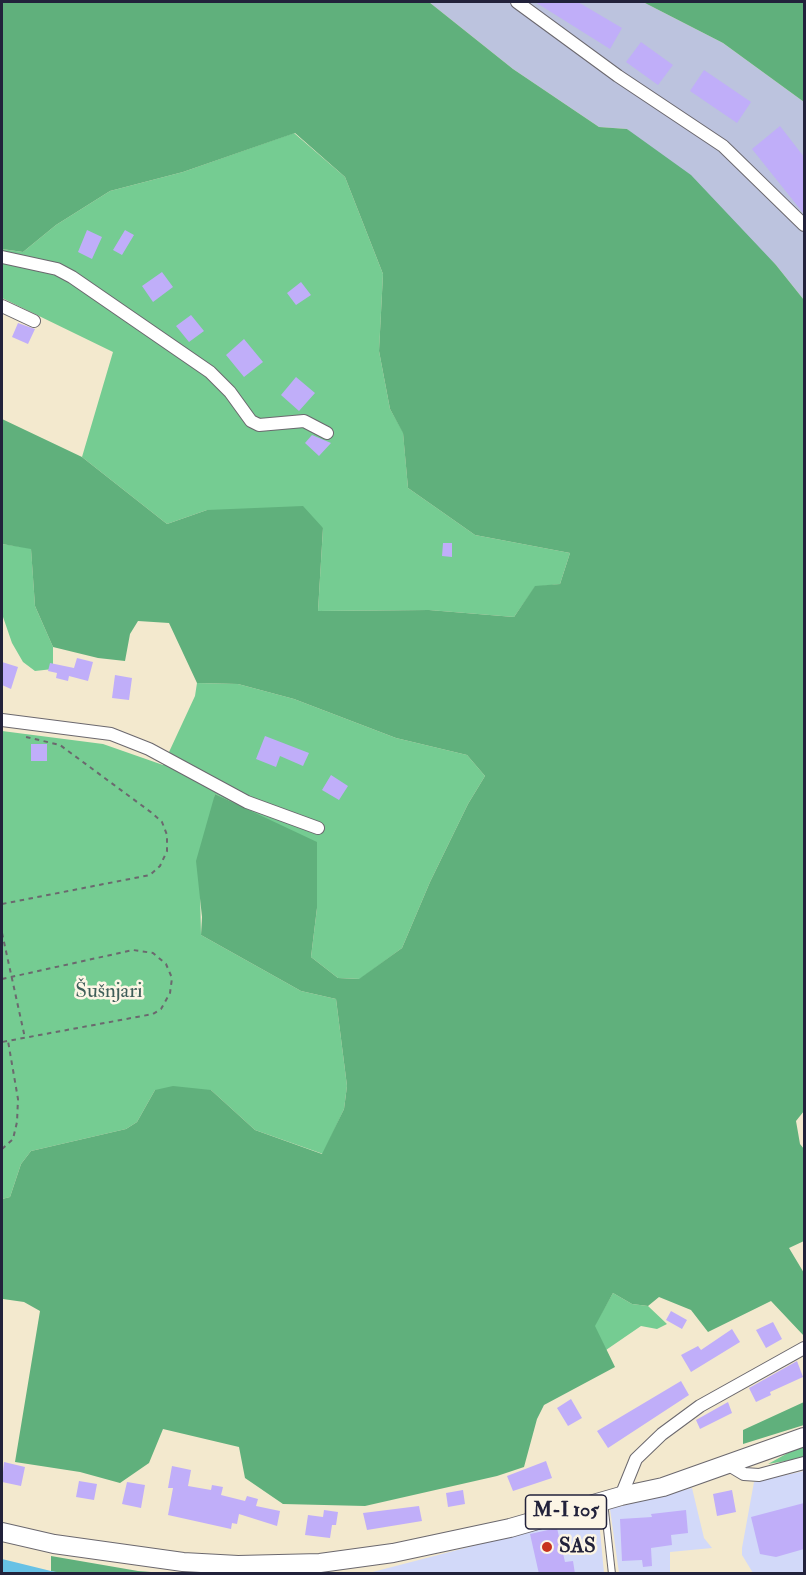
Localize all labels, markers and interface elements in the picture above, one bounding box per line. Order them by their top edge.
park label: Šušnjari [75,979,143,1005]
road number: M-I 105 [526,1495,606,1529]
place label: SAS [559,1534,596,1560]
marker: SAS [540,1540,554,1554]

